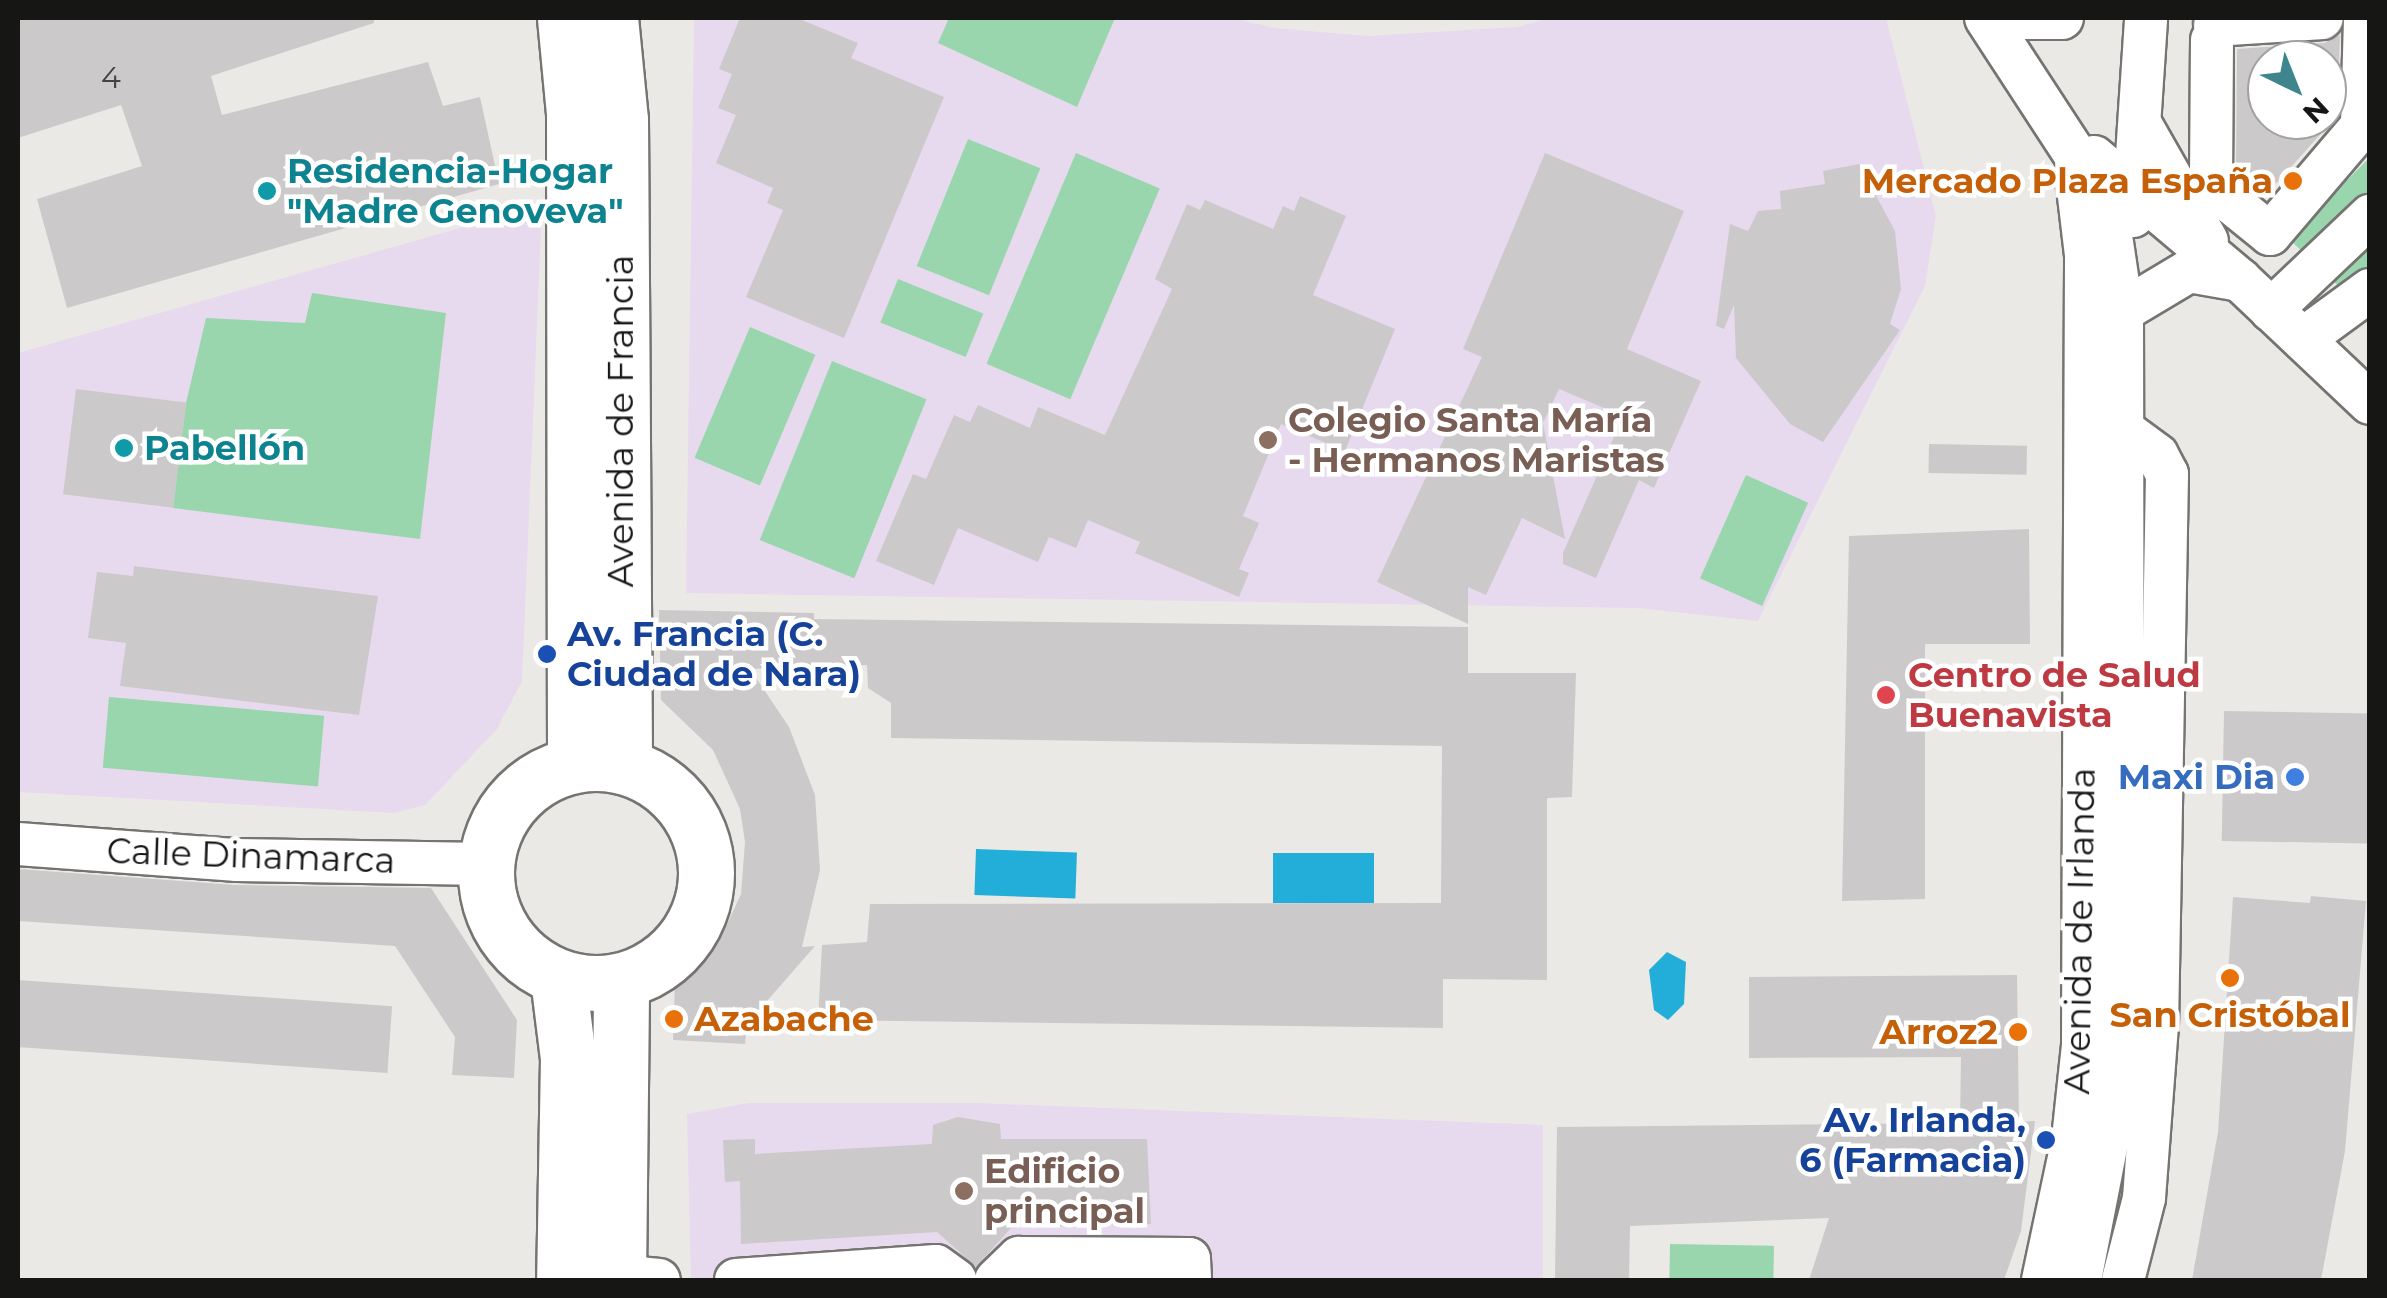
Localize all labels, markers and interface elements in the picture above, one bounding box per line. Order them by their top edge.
north arrow [2247,40,2347,140]
house number: 4 [101,60,121,96]
text: N [2296,90,2336,131]
place label: Residencia-Hogar "Madre Genoveva" [287,150,623,232]
place label: Mercado Plaza España [1862,160,2273,202]
marker: Mercado Plaza España [2282,170,2304,192]
marker: Residencia-Hogar "Madre Genoveva" [256,180,278,202]
street label: Avenida de Francia [600,255,642,587]
place label: Colegio Santa María - Hermanos Maristas [1288,399,1665,481]
place label: Pabellón [144,427,305,469]
marker: Colegio Santa María - Hermanos Maristas [1257,429,1279,451]
marker: Pabellón [113,437,135,459]
place label: Av. Francia (C. Ciudad de Nara) [567,613,861,695]
marker: Av. Francia (C. Ciudad de Nara) [536,643,558,665]
place label: Centro de Salud Buenavista [1908,654,2201,736]
marker: Centro de Salud Buenavista [1873,682,1899,708]
place label: Maxi Dia [2118,756,2275,798]
marker: Maxi Dia [2284,766,2306,788]
street label: Avenida de Irlanda [2056,767,2104,1095]
street label: Calle Dinamarca [106,830,396,882]
marker: San Cristóbal [2219,967,2241,989]
place label: San Cristóbal [2110,994,2350,1036]
place label: Azabache [694,998,874,1040]
marker: Azabache [663,1008,685,1030]
place label: Arroz2 [1879,1011,1998,1053]
marker: Arroz2 [2007,1021,2029,1043]
place label: Av. Irlanda, 6 (Farmacia) [1799,1099,2026,1181]
marker: Av. Irlanda, 6 (Farmacia) [2035,1129,2057,1151]
place label: Edificio principal [984,1150,1145,1232]
marker: Edificio principal [953,1180,975,1202]

